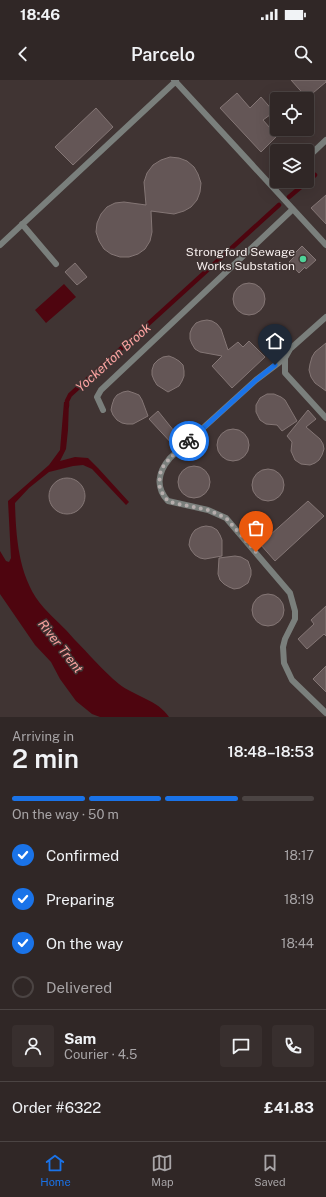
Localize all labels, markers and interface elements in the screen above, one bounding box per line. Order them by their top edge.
text: 18:46 [20,6,60,23]
icon: back [12,43,34,65]
icon: search [292,43,314,65]
text: Parcelo [131,44,195,65]
map controls [270,92,314,188]
button: locate [270,92,314,136]
button: layers [270,144,314,188]
place label: Strongford Sewage Works Substation [186,245,295,273]
marker: Strongford Sewage Works Substation [298,254,308,264]
water label: Yockerton Brook [73,320,154,395]
pin [258,324,292,365]
icon: home [264,330,286,352]
courier [169,421,209,461]
icon: bike [178,430,200,452]
pin [239,511,273,552]
icon: bag [245,517,267,539]
water label: River Trent [35,617,86,676]
text: Arriving in [12,729,74,744]
text: 2 min [12,743,79,774]
text: 18:48–18:53 [227,743,314,760]
text: On the way · 50 m [12,807,119,822]
icon: check [12,844,34,866]
text: Confirmed [46,847,119,864]
text: 18:17 [284,848,314,863]
icon: check [12,888,34,910]
text: Preparing [46,891,115,908]
text: 18:19 [284,892,314,907]
icon: check [12,932,34,954]
text: On the way [46,935,123,952]
text: 18:44 [281,936,314,951]
text: Delivered [46,979,112,996]
button: person [12,1025,54,1067]
button: chat [220,1025,262,1067]
button: phone [272,1025,314,1067]
text: Sam [64,1030,96,1047]
text: Courier · 4.5 [64,1047,137,1062]
text: Order #6322 [12,1099,101,1116]
text: £41.83 [264,1099,314,1116]
tab: Home [40,1152,71,1188]
tab: Map [151,1152,174,1188]
tab: Saved [254,1152,286,1188]

